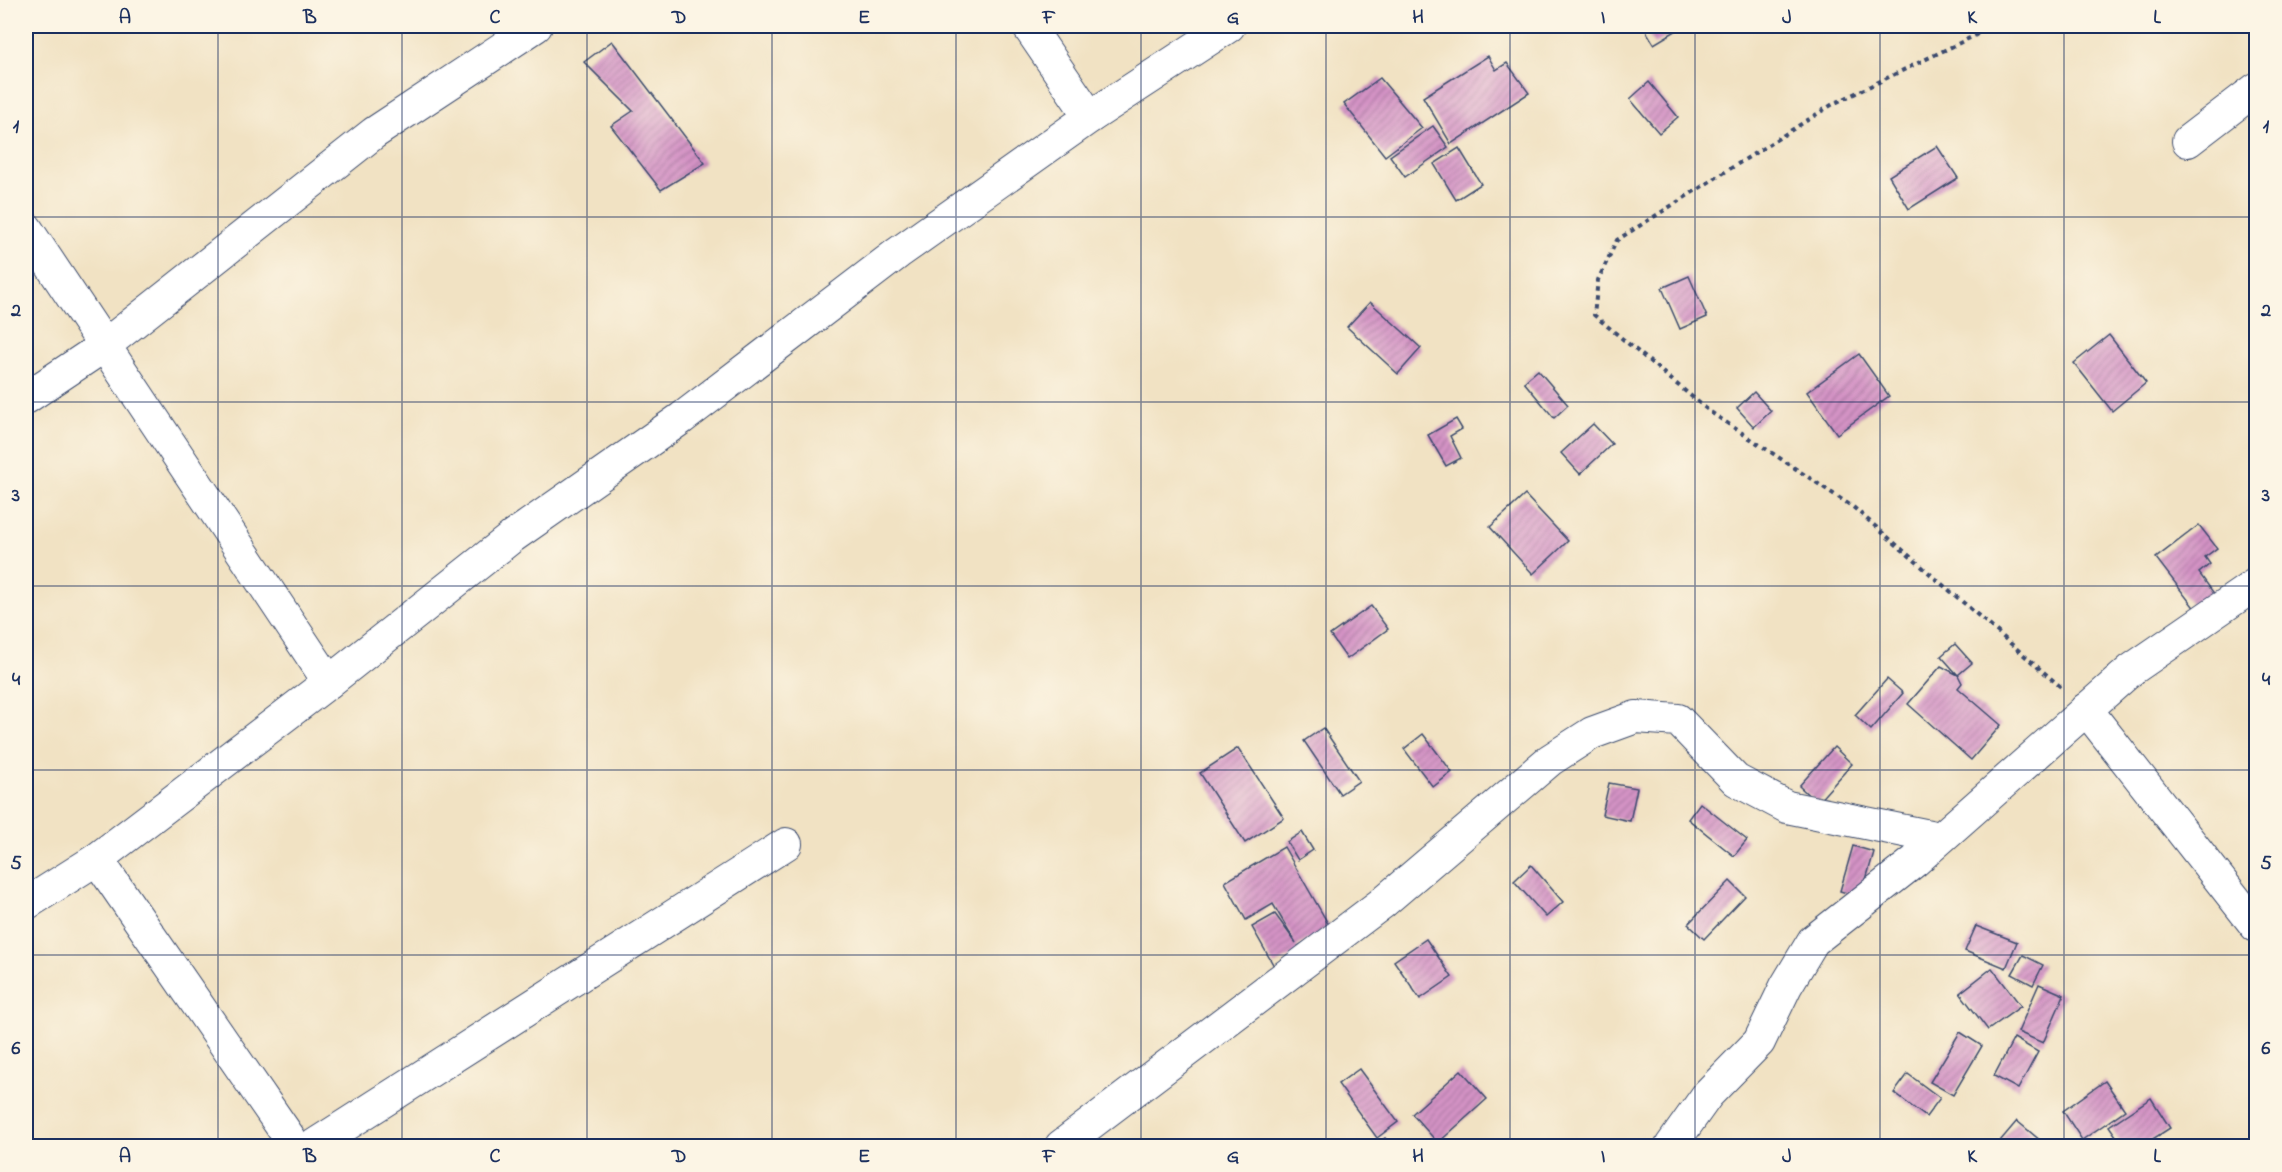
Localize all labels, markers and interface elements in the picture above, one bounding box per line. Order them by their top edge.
text: A [119,4,131,33]
text: B [302,4,317,33]
text: C [490,4,501,33]
text: D [671,4,686,33]
text: E [858,4,870,33]
text: F [1042,4,1056,33]
text: G [1227,4,1240,33]
text: H [1412,4,1424,33]
text: I [1601,4,1606,33]
text: J [1782,4,1792,33]
text: K [1967,4,1978,33]
text: L [2153,4,2161,33]
text: 1 [13,113,20,142]
text: 1 [2263,113,2270,142]
text: 2 [10,297,21,326]
text: 2 [2260,297,2271,326]
text: 3 [11,482,20,511]
text: 3 [2261,482,2270,511]
text: 4 [12,666,21,695]
text: 4 [2262,666,2271,695]
text: 5 [10,850,22,879]
text: 5 [2260,850,2272,879]
text: 6 [12,1035,21,1064]
text: 6 [2262,1035,2271,1064]
text: A [119,1143,131,1172]
text: B [302,1143,317,1172]
text: C [490,1143,501,1172]
text: D [671,1143,686,1172]
text: E [858,1143,870,1172]
text: F [1042,1143,1056,1172]
text: G [1227,1143,1240,1172]
text: H [1412,1143,1424,1172]
text: I [1601,1143,1606,1172]
text: J [1782,1143,1792,1172]
text: K [1967,1143,1978,1172]
text: L [2153,1143,2161,1172]

